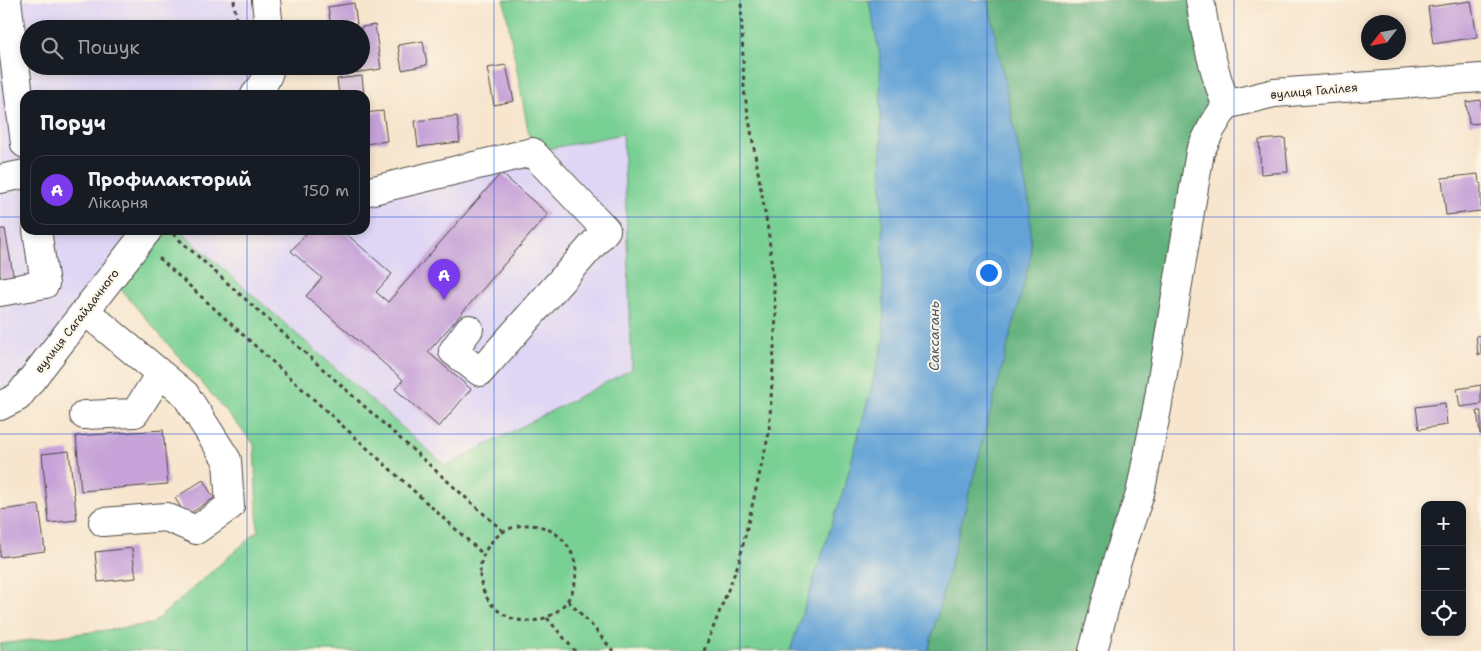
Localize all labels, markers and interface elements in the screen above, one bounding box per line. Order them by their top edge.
north arrow [1361,15,1406,60]
search box [20,20,370,75]
icon: search [38,34,66,62]
text: Пошук [78,35,140,60]
street label: вулиця Галілея [1270,79,1358,103]
text: Поруч [40,109,106,137]
text: Профилакторий [88,167,251,192]
text: A [51,180,63,201]
text: 150 m [302,180,349,201]
text: Лікарня [88,192,148,213]
pin: A [428,259,460,300]
your location [976,260,1002,286]
street label: вулиця Сагайдачного [31,266,123,376]
water label: Саксагань [925,301,943,371]
map controls [1421,501,1466,636]
button: + [1421,501,1466,546]
button: − [1421,546,1466,591]
button: locate [1421,591,1466,636]

